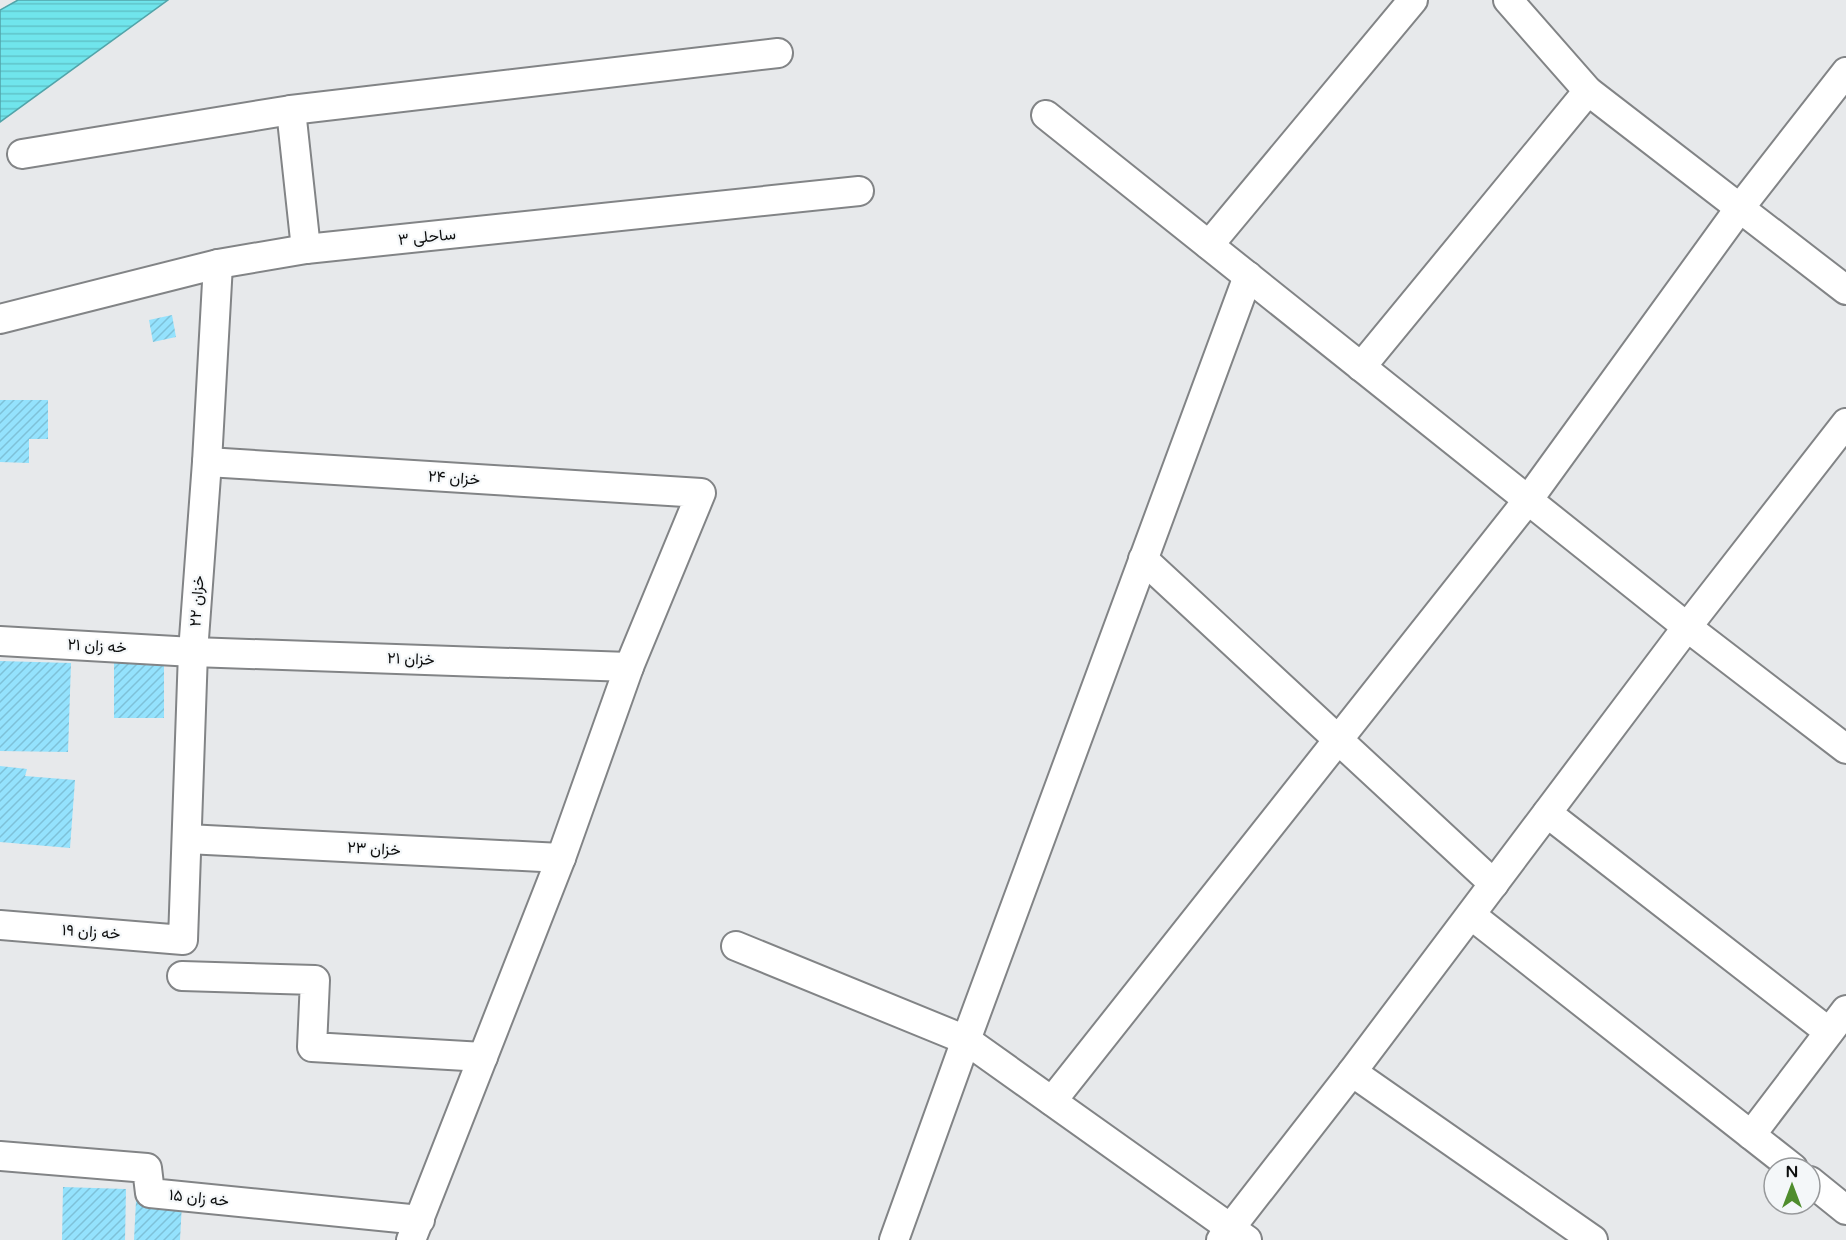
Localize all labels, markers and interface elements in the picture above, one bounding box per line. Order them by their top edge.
street label: ساحلی ۳ [397,224,457,250]
street label: خزان ۲۴ [427,466,481,490]
street label: خزان ۲۲ [185,574,209,627]
street label: خه زان ۲۱ [67,634,127,658]
street label: خزان ۲۱ [387,648,435,670]
street label: خزان ۲۳ [347,838,401,860]
street label: خه زان ۱۹ [61,920,121,944]
north arrow [1762,1156,1822,1216]
text: N [1786,1162,1798,1182]
street label: خه زان ۱۵ [168,1185,230,1211]

